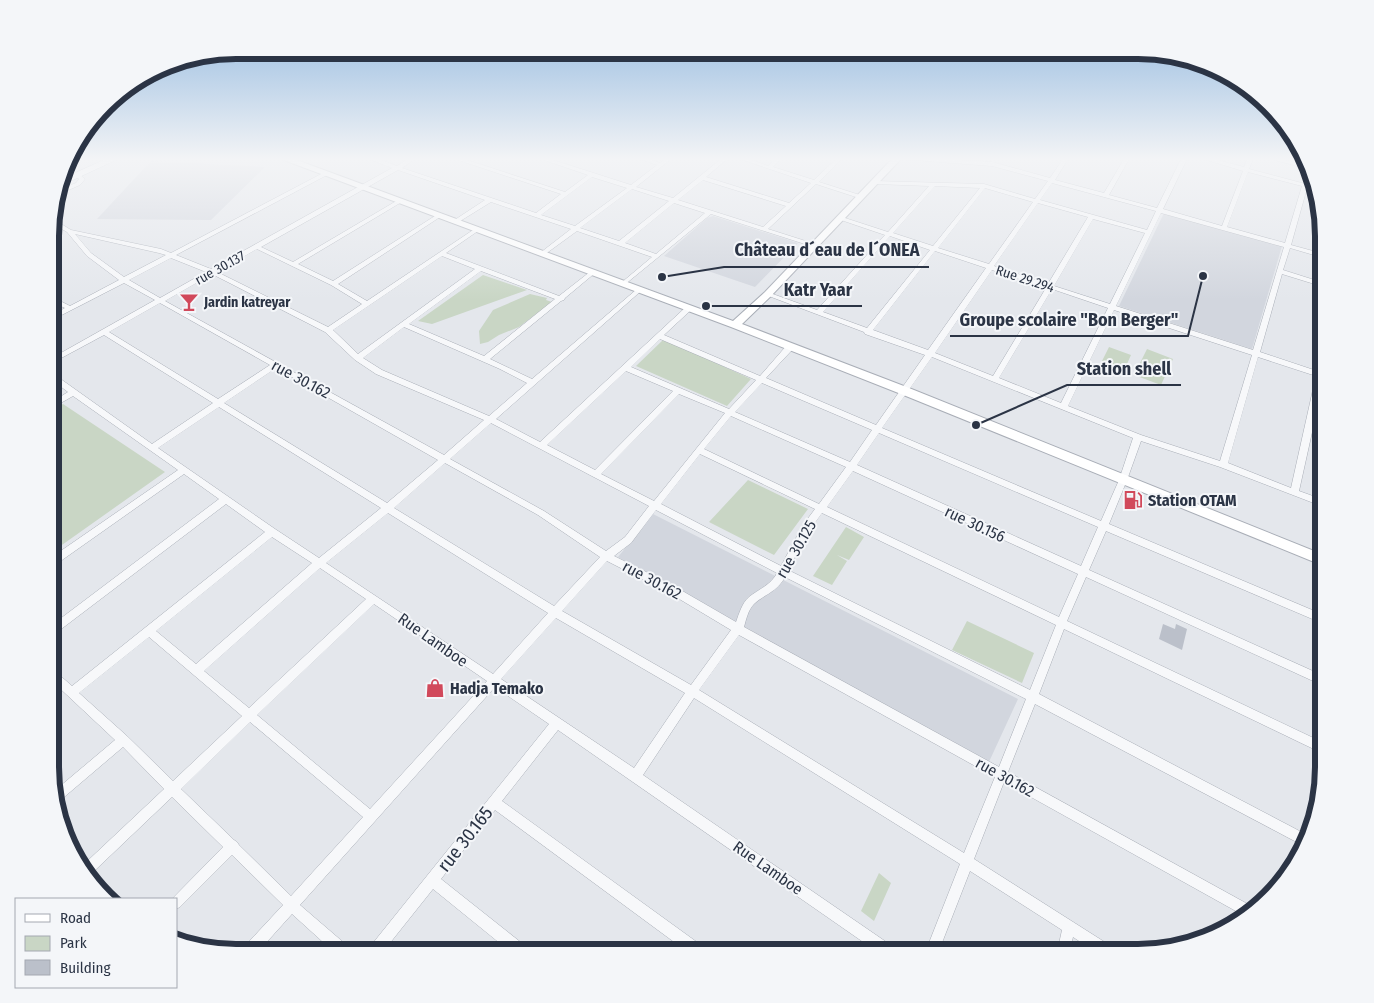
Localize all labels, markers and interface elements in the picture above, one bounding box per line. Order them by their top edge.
callout: Château d´eau de l´ONEA [724,234,929,267]
text: Château d´eau de l´ONEA [735,239,920,261]
street label: rue 30.137 [192,247,248,289]
street label: Rue 29.294 [994,262,1057,297]
callout: Katr Yaar [774,273,862,306]
text: Katr Yaar [784,279,853,301]
bar icon: Jardin katreyar [178,291,200,313]
place label: Jardin katreyar [203,294,291,311]
callout: Groupe scolaire "Bon Berger" [950,303,1188,336]
text: Groupe scolaire "Bon Berger" [960,309,1178,331]
callout: Station shell [1067,352,1181,385]
street label: rue 30.162 [268,356,334,402]
text: Station shell [1077,358,1171,380]
fuel station icon: Station OTAM [1122,489,1144,511]
place label: Station OTAM [1148,491,1237,510]
street label: rue 30.156 [942,502,1008,546]
street label: rue 30.125 [772,517,820,581]
street label: rue 30.162 [619,557,685,603]
street label: Rue Lamboe [394,609,472,671]
shop icon: Hadja Temako [424,677,446,699]
place label: Hadja Temako [450,679,544,698]
street label: rue 30.162 [972,753,1038,801]
street label: rue 30.165 [432,802,498,876]
street label: Rue Lamboe [729,837,807,899]
legend [15,898,178,988]
text: Road [60,909,91,927]
text: Park [60,934,87,952]
text: Building [60,959,111,977]

